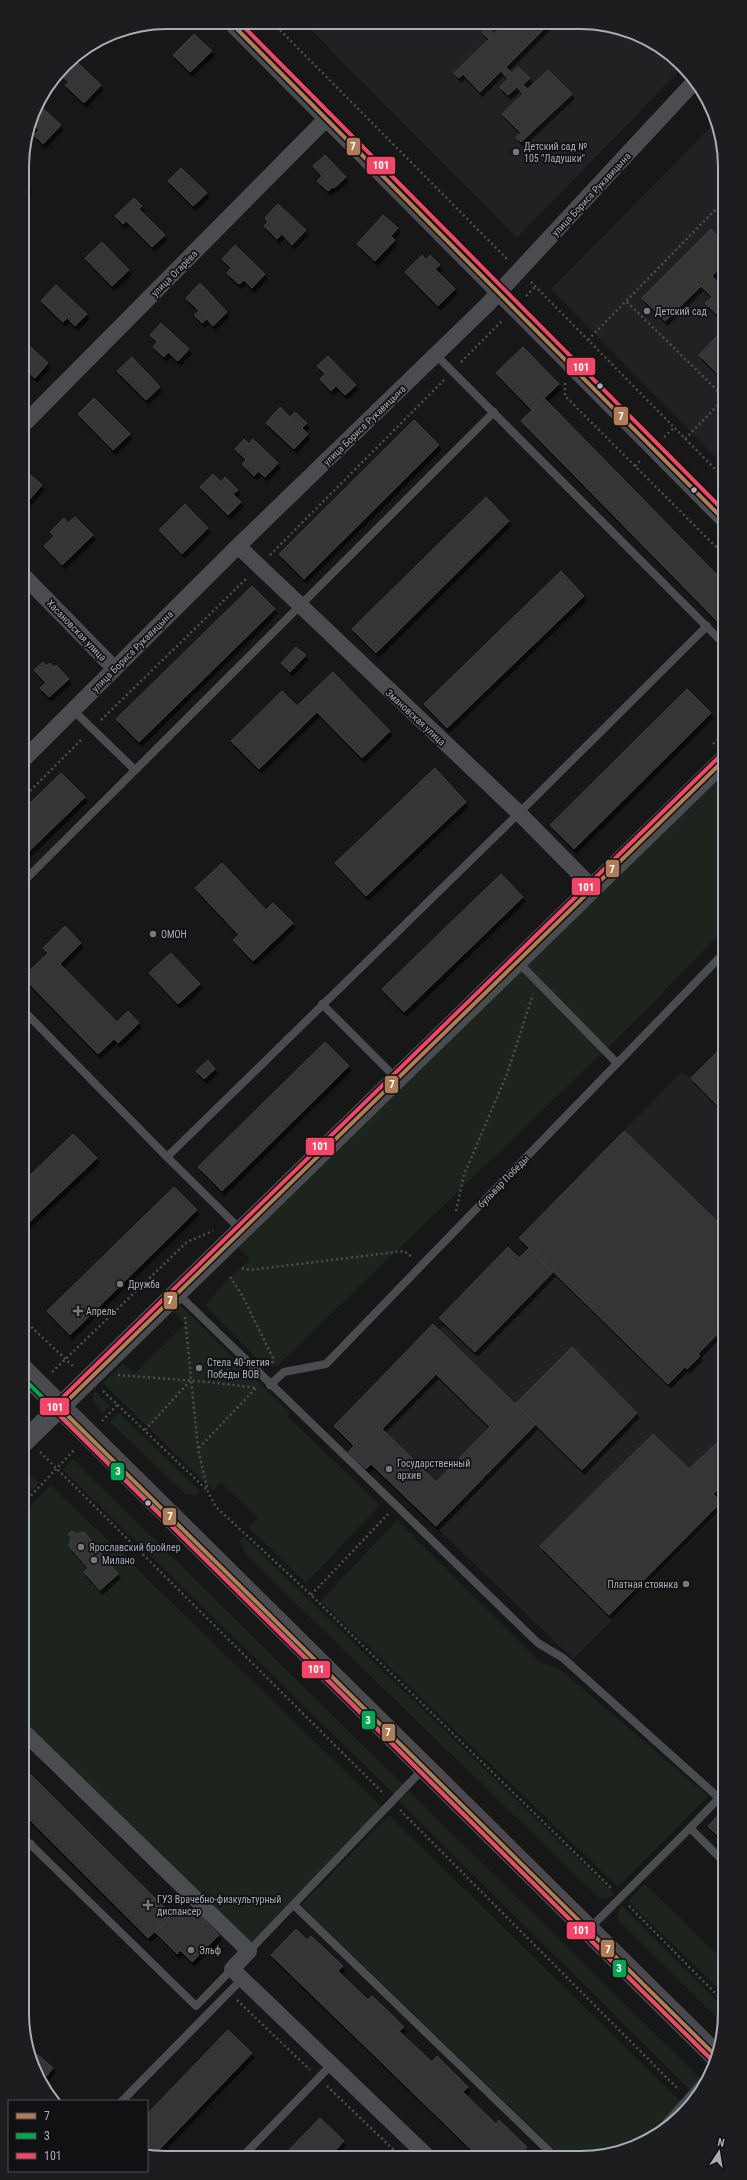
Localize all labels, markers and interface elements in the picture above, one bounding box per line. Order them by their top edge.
line badge: 7 [346,137,361,156]
text: 7 [350,140,356,153]
place label: Детский сад № 105 "Ладушки" [524,141,587,164]
marker: Детский сад № 105 "Ладушки" [511,147,521,157]
street label: улица Бориса Рукавицына [550,150,633,238]
line badge: 101 [366,156,396,175]
text: 101 [373,159,389,172]
street label: улица Огарёва [149,248,200,299]
marker: Детский сад [642,306,652,316]
place label: Детский сад [655,306,707,317]
line badge: 101 [566,357,596,376]
text: 101 [573,361,589,374]
unlabelled marker [595,381,605,391]
street label: улица Бориса Рукавицына [321,383,408,468]
line badge: 7 [613,406,629,426]
text: 7 [618,410,624,423]
unlabelled marker [689,485,699,495]
street label: Хасановская улица [45,598,109,663]
street label: улица Бориса Рукавицына [90,608,175,694]
street label: Змановская улица [384,687,448,748]
line badge: 7 [605,859,620,878]
text: 7 [609,863,615,876]
line badge: 101 [571,877,601,896]
text: 101 [578,881,594,894]
marker: ОМОН [148,929,158,939]
place label: ОМОН [161,929,187,940]
line badge: 7 [384,1075,399,1094]
text: 7 [389,1078,395,1091]
line badge: 101 [305,1137,335,1156]
text: 101 [312,1140,328,1153]
street label: бульвар Победы [476,1153,531,1210]
marker: Дружба [115,1279,125,1289]
place label: Дружба [128,1279,160,1290]
line badge: 7 [163,1291,178,1310]
text: 7 [167,1294,173,1307]
marker: Апрель [73,1306,83,1316]
place label: Апрель [86,1306,117,1317]
place label: Стела 40-летия Победы ВОВ [207,1357,270,1380]
marker: Стела 40-летия Победы ВОВ [194,1363,204,1373]
line badge: 101 [39,1397,70,1416]
text: 101 [47,1401,63,1414]
place label: Государственный архив [397,1458,470,1481]
line badge: 3 [110,1462,125,1481]
marker: Государственный архив [384,1464,394,1474]
text: 3 [115,1465,121,1478]
unlabelled marker [143,1498,153,1508]
line badge: 7 [162,1507,177,1526]
text: 7 [167,1510,173,1523]
marker: Ярославский бройлер [76,1542,86,1552]
place label: Ярославский бройлер [89,1542,181,1553]
marker: Милано [89,1555,99,1565]
place label: Милано [102,1555,135,1566]
place label: Платная стоянка [608,1579,678,1590]
marker: Платная стоянка [681,1579,691,1589]
line badge: 101 [301,1660,331,1679]
text: 101 [308,1663,324,1676]
line badge: 3 [361,1710,376,1730]
text: 3 [365,1714,371,1727]
line badge: 7 [381,1723,396,1742]
text: 7 [385,1726,391,1739]
place label: ГУЗ Врачебно-физкультурный диспансер [157,1894,281,1917]
marker: ГУЗ Врачебно-физкультурный диспансер [142,1899,154,1911]
line badge: 101 [566,1921,596,1940]
text: 101 [573,1924,589,1937]
line badge: 7 [600,1939,615,1958]
text: 7 [605,1943,611,1956]
marker: Эльф [186,1945,196,1955]
place label: Эльф [199,1945,221,1956]
line badge: 3 [612,1959,627,1978]
text: 3 [616,1962,622,1975]
legend [8,2100,148,2172]
text: 7 [44,2109,50,2123]
text: 3 [44,2129,50,2143]
north arrow [699,2132,739,2172]
text: N [716,2136,726,2150]
text: 101 [44,2149,62,2163]

